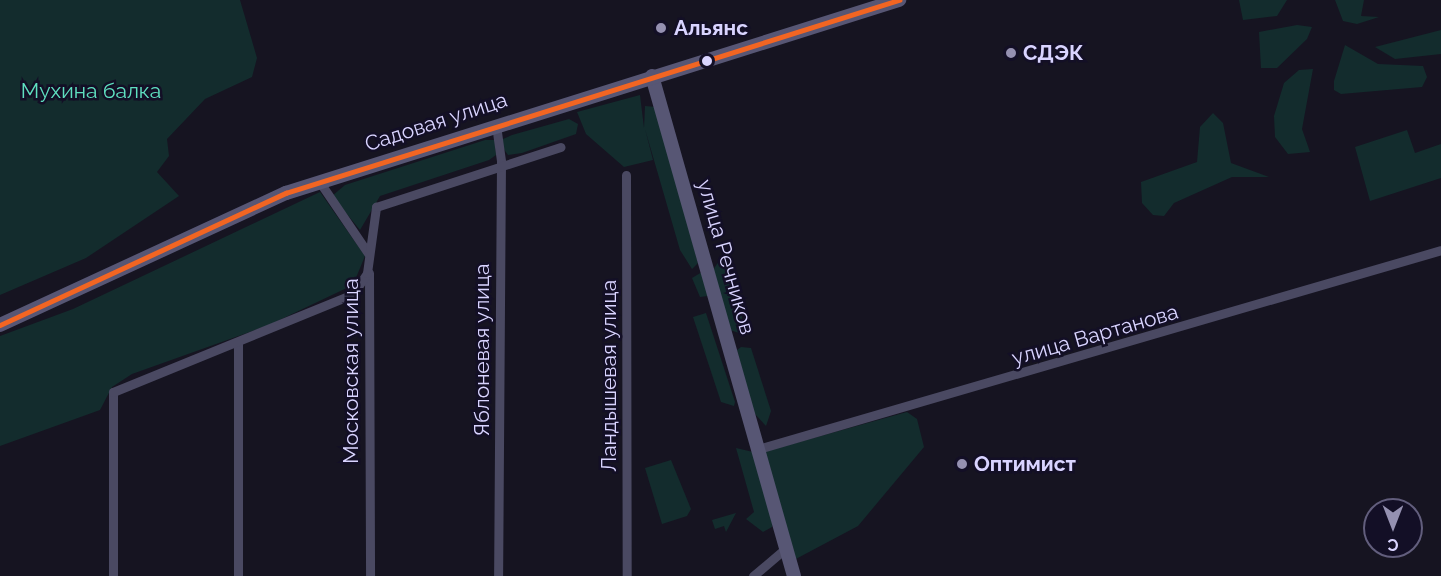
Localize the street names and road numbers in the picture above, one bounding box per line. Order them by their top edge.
street label: Садовая улица [361,87,511,157]
street label: улица Речников [692,177,760,337]
street label: Яблоневая улица [469,263,495,437]
street label: Московская улица [338,278,364,464]
street label: Ландышевая улица [596,280,622,472]
street label: улица Вартанова [1009,299,1181,371]

